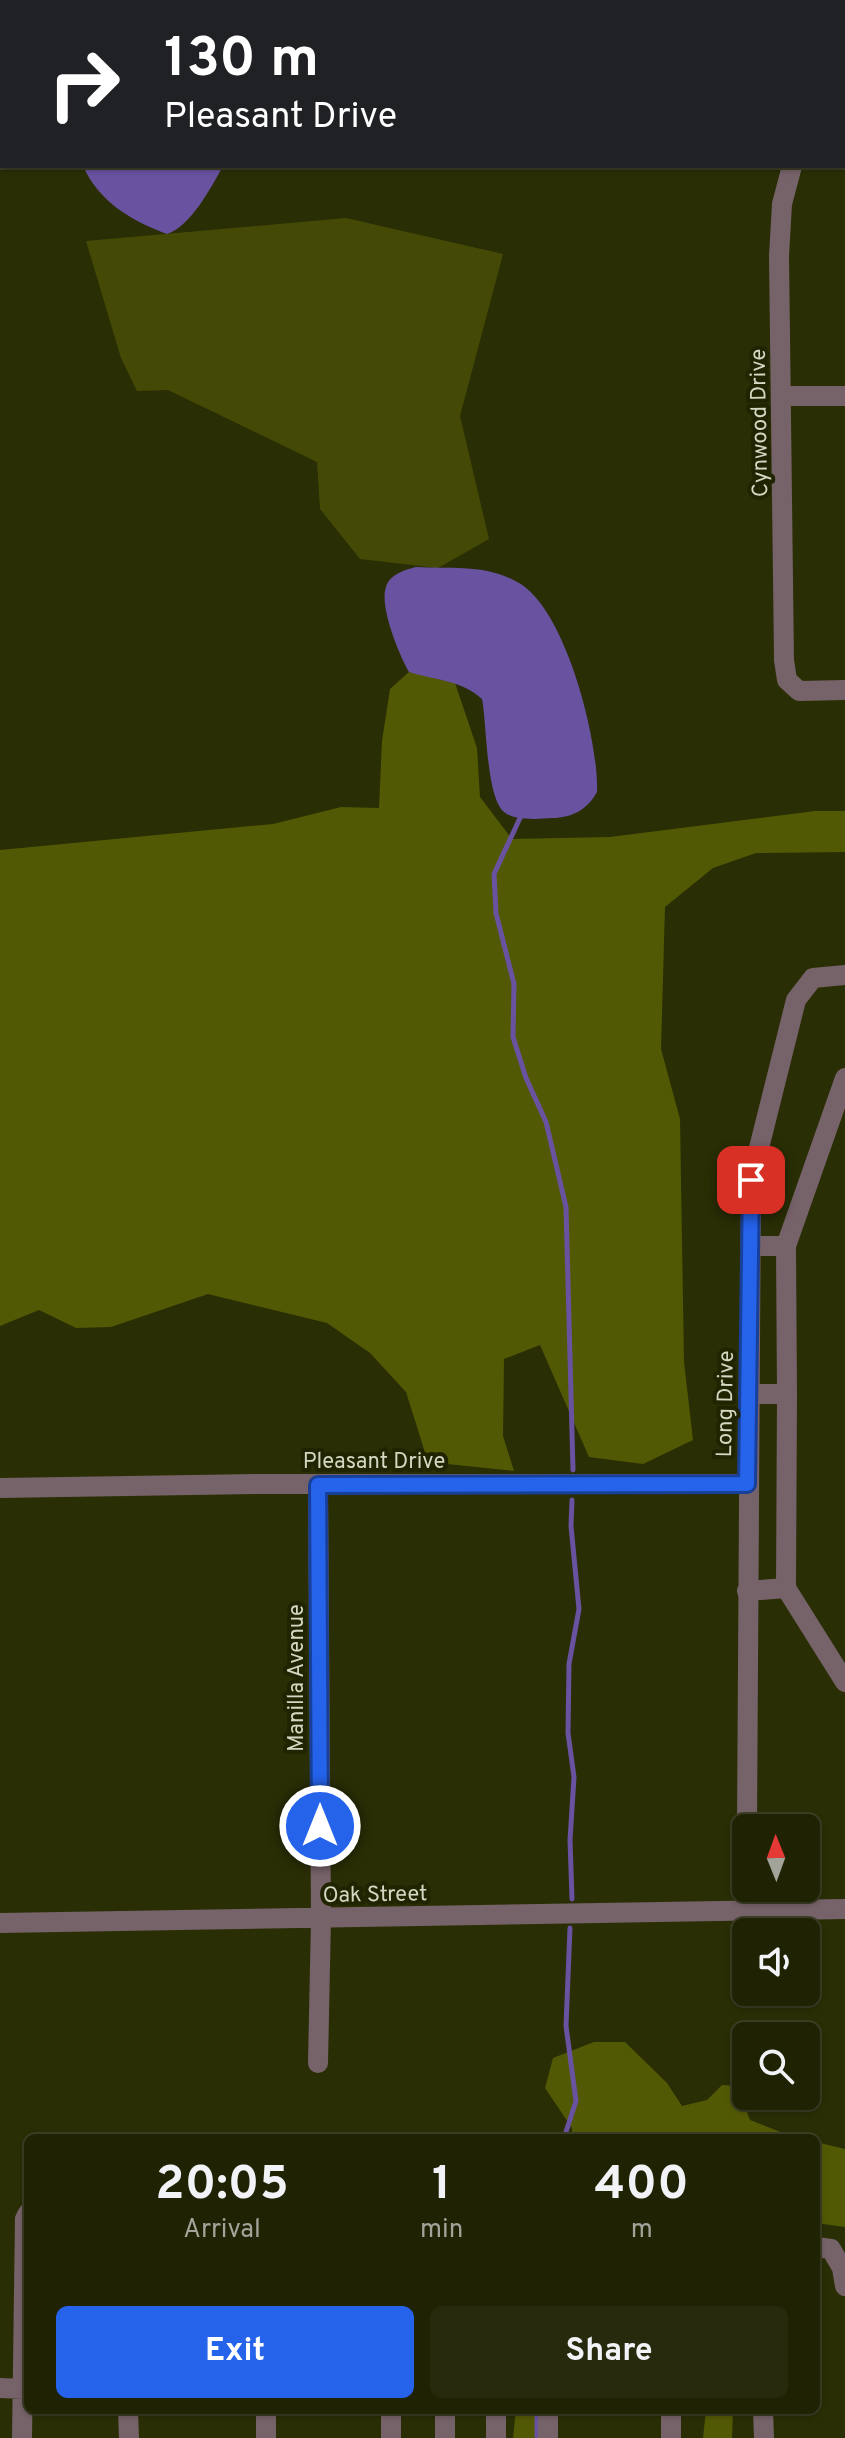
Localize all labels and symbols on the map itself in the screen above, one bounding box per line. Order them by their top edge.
street label: Cynwood Drive [746,348,775,497]
pin [717,1146,785,1214]
street label: Long Drive [712,1350,741,1458]
street label: Pleasant Drive [303,1449,445,1476]
street label: Manilla Avenue [284,1604,311,1752]
position arrow [278,1784,362,1868]
north arrow [732,1814,820,1902]
street label: Oak Street [322,1881,428,1910]

